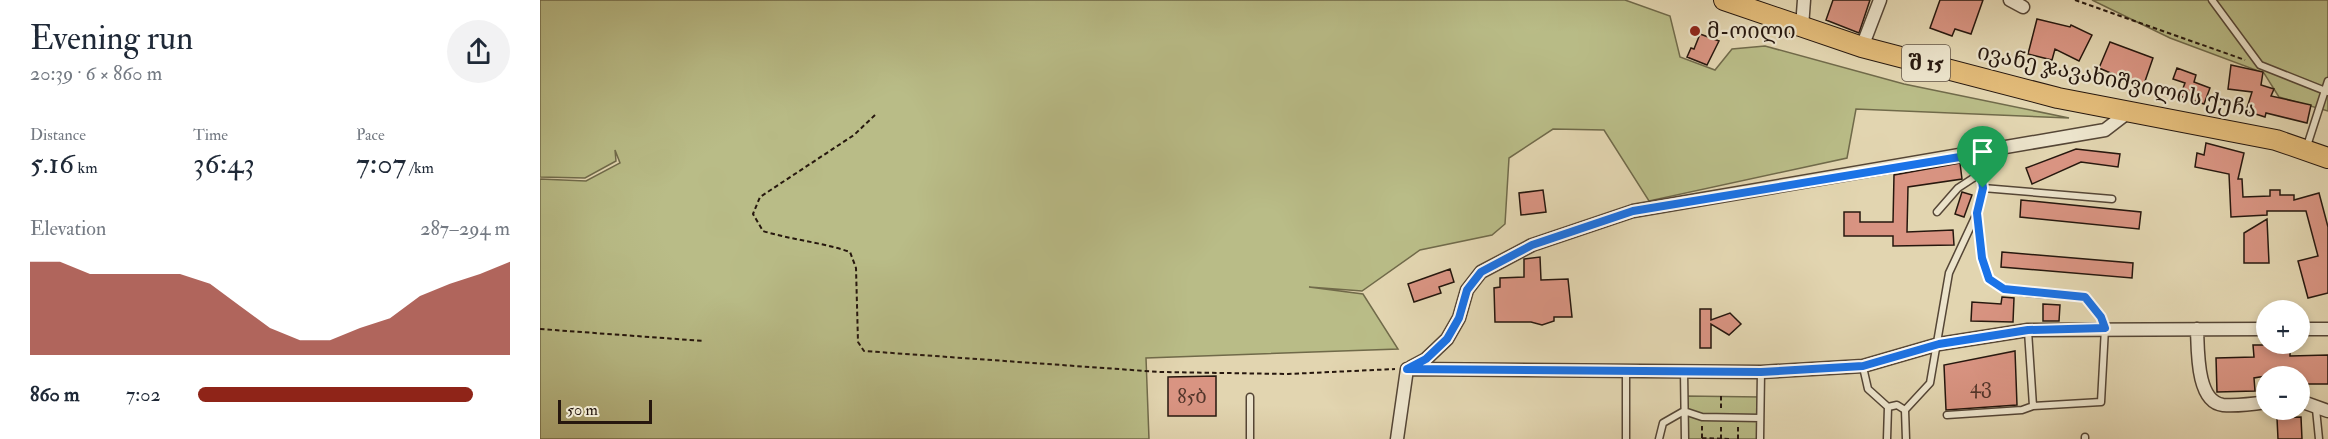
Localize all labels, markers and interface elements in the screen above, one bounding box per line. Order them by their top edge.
place label: მ-ოილი [1707,17,1796,45]
text: Evening run [30,18,193,59]
button: share [447,20,510,83]
marker: მ-ოილი [1688,24,1702,38]
street label: ივანე ჯავახიშვილის ქუჩა [1975,38,2259,124]
road number: შ 15 [1902,45,1950,81]
text: 20:39 · 6 × 860 m [30,61,162,86]
text: Distance [30,125,86,145]
text: Time [193,125,228,145]
text: Pace [356,125,385,145]
pin [1957,126,2008,188]
icon: arrive [1966,135,1999,168]
text: 5.16 [30,145,74,182]
text: 36:43 [193,145,255,182]
text: 7:07 [356,145,406,182]
text: km [74,158,98,178]
text: /km [406,158,434,178]
text: Elevation [30,216,106,241]
text: 287–294 m [420,216,510,241]
map controls [2256,300,2310,420]
button: + [2256,300,2310,354]
button: − [2256,366,2310,420]
house number: 4ვ [1970,374,1992,399]
text: 860 m [30,382,79,407]
text: 7:02 [126,382,161,407]
house number: 85ბ [1177,384,1207,409]
scale bar [558,397,652,424]
text: 50 m [567,400,598,420]

